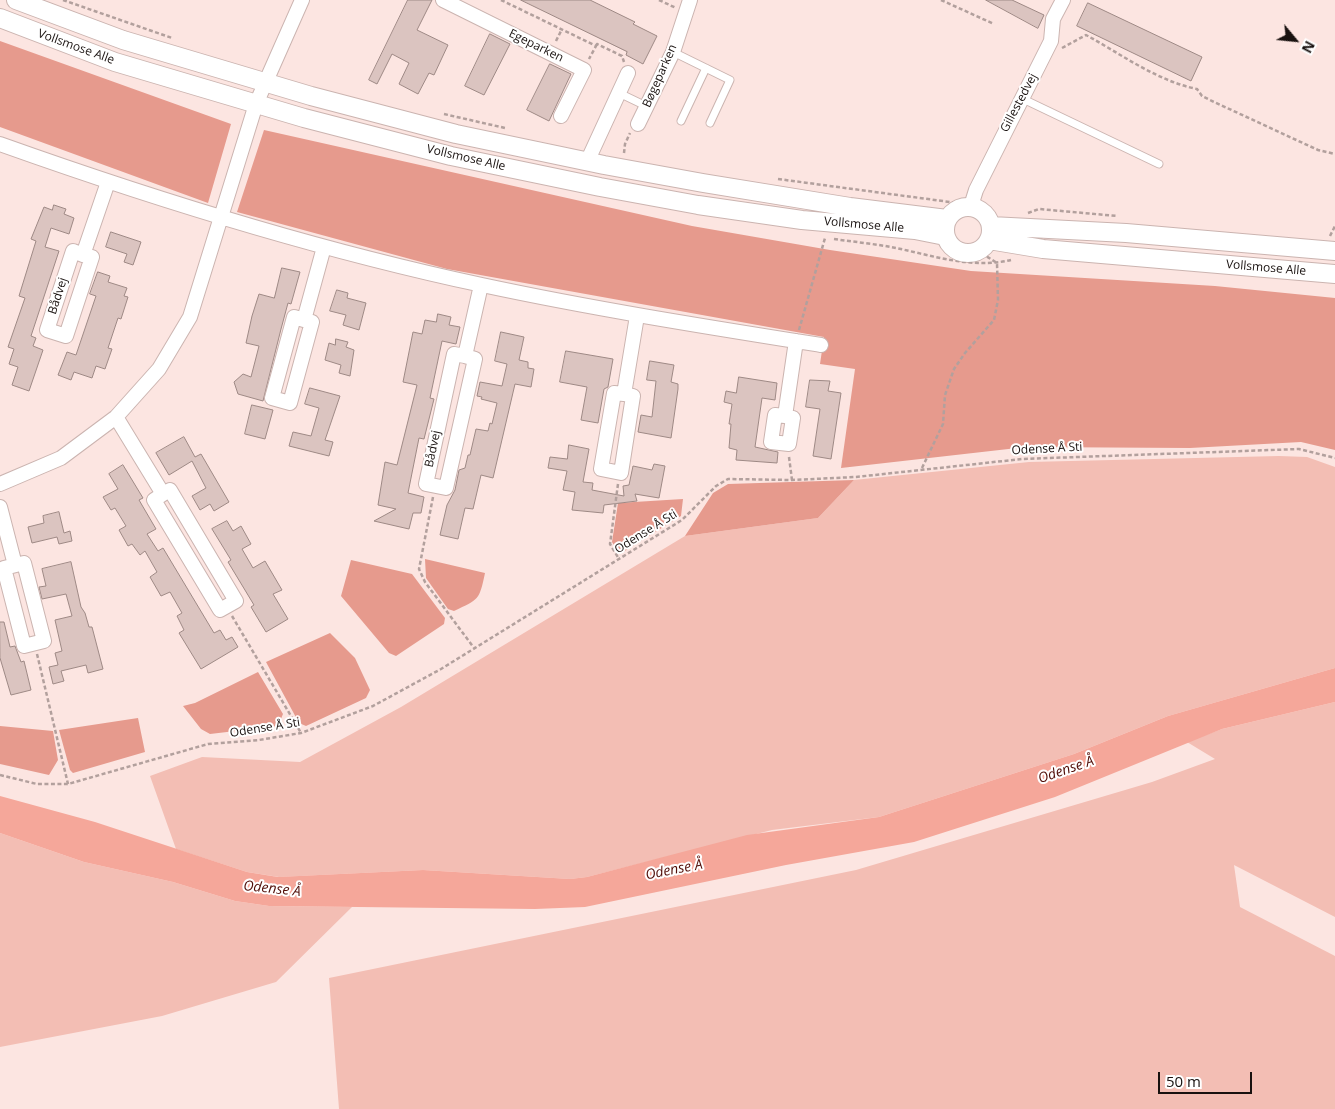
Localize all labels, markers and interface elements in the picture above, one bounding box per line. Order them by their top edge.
north arrow [1270,15,1320,65]
street label: Vollsmose Alle [36,26,116,68]
street label: Egeparken [506,27,566,65]
text: N [1298,38,1320,57]
street label: Bøgeparken [640,42,680,110]
street label: Gillestedvej [998,71,1040,135]
street label: Vollsmose Alle [425,142,507,174]
street label: Vollsmose Alle [823,214,905,236]
street label: Vollsmose Alle [1225,257,1307,279]
street label: Bådvej [45,276,71,316]
street label: Bådvej [422,429,444,469]
street label: Odense Å Sti [1011,440,1083,458]
street label: Odense Å Sti [612,507,680,557]
street label: Odense Å Sti [229,715,301,741]
water label: Odense Å [1036,753,1096,787]
water label: Odense Å [644,856,704,884]
water label: Odense Å [242,878,302,900]
scale bar [1160,1062,1254,1094]
text: 50 m [1166,1071,1201,1091]

